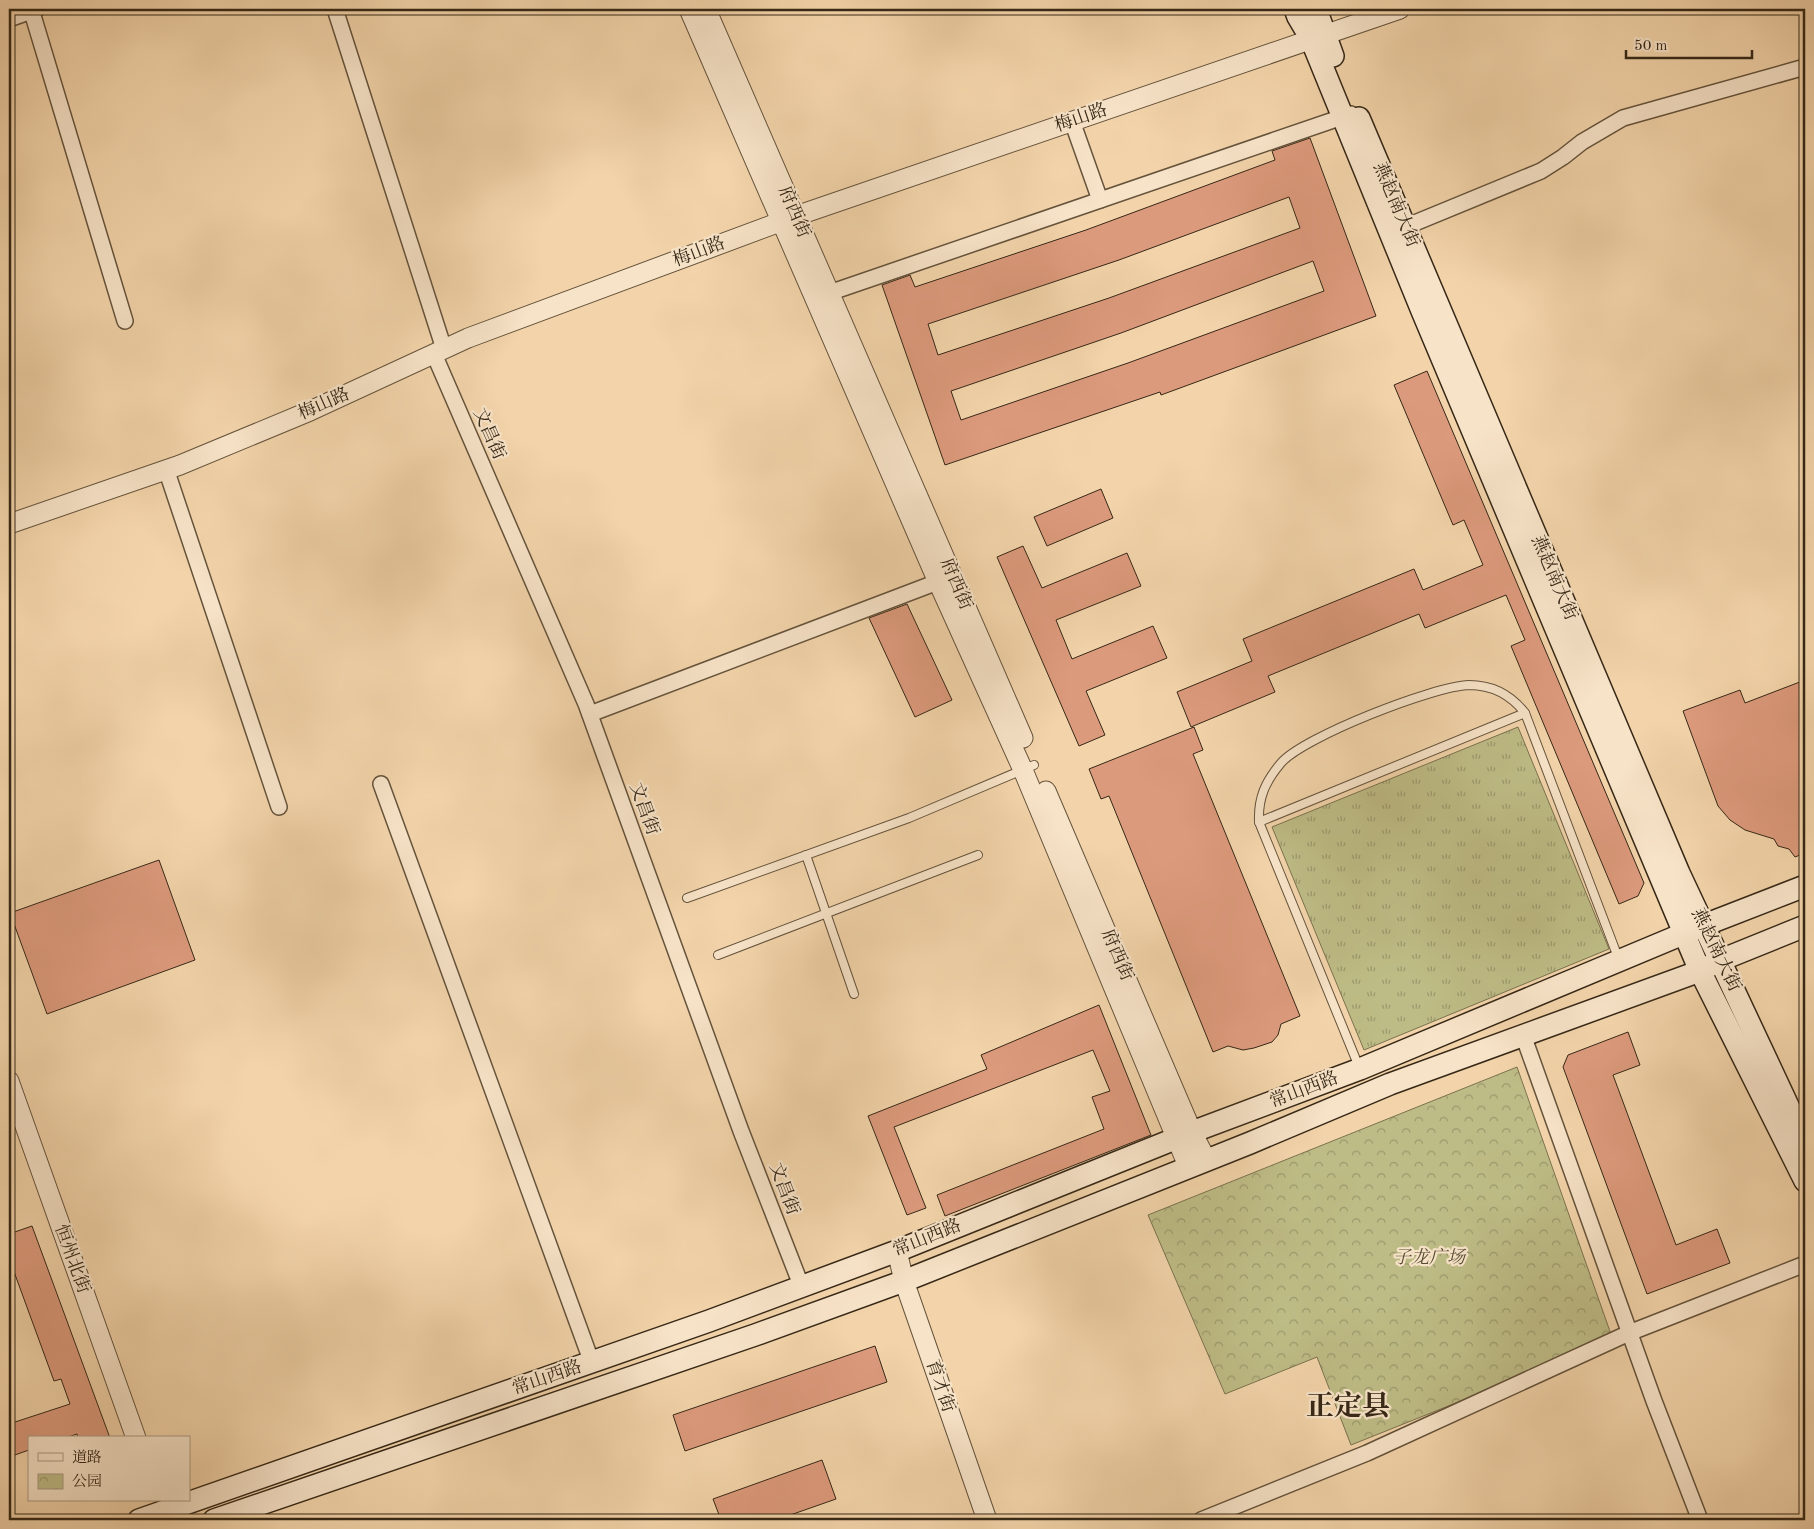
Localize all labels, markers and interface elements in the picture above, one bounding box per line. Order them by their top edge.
scale bar [1626,28,1753,60]
text: 50 m [1634,39,1668,54]
street label: 梅山路 [1052,99,1109,135]
street label: 燕赵南大街 [1370,159,1424,250]
street label: 府西街 [775,183,815,240]
street label: 梅山路 [670,232,727,270]
street label: 梅山路 [295,383,352,423]
street label: 文昌街 [470,405,510,462]
street label: 燕赵南大街 [1528,532,1582,623]
street label: 府西街 [937,555,977,612]
street label: 文昌街 [626,780,664,837]
street label: 燕赵南大街 [1688,905,1746,994]
street label: 府西街 [1098,926,1138,983]
street label: 常山西路 [1266,1067,1341,1111]
street label: 文昌街 [766,1160,804,1217]
street label: 常山西路 [890,1214,964,1260]
street label: 恒州北街 [51,1221,95,1296]
park label: 子龙广场 [1393,1247,1467,1267]
street label: 常山西路 [509,1356,584,1398]
street label: 育才街 [923,1357,959,1414]
district label: 正定县 [1306,1390,1390,1422]
legend [28,1436,190,1502]
text: 道路 [72,1449,102,1466]
text: 公园 [72,1473,102,1490]

